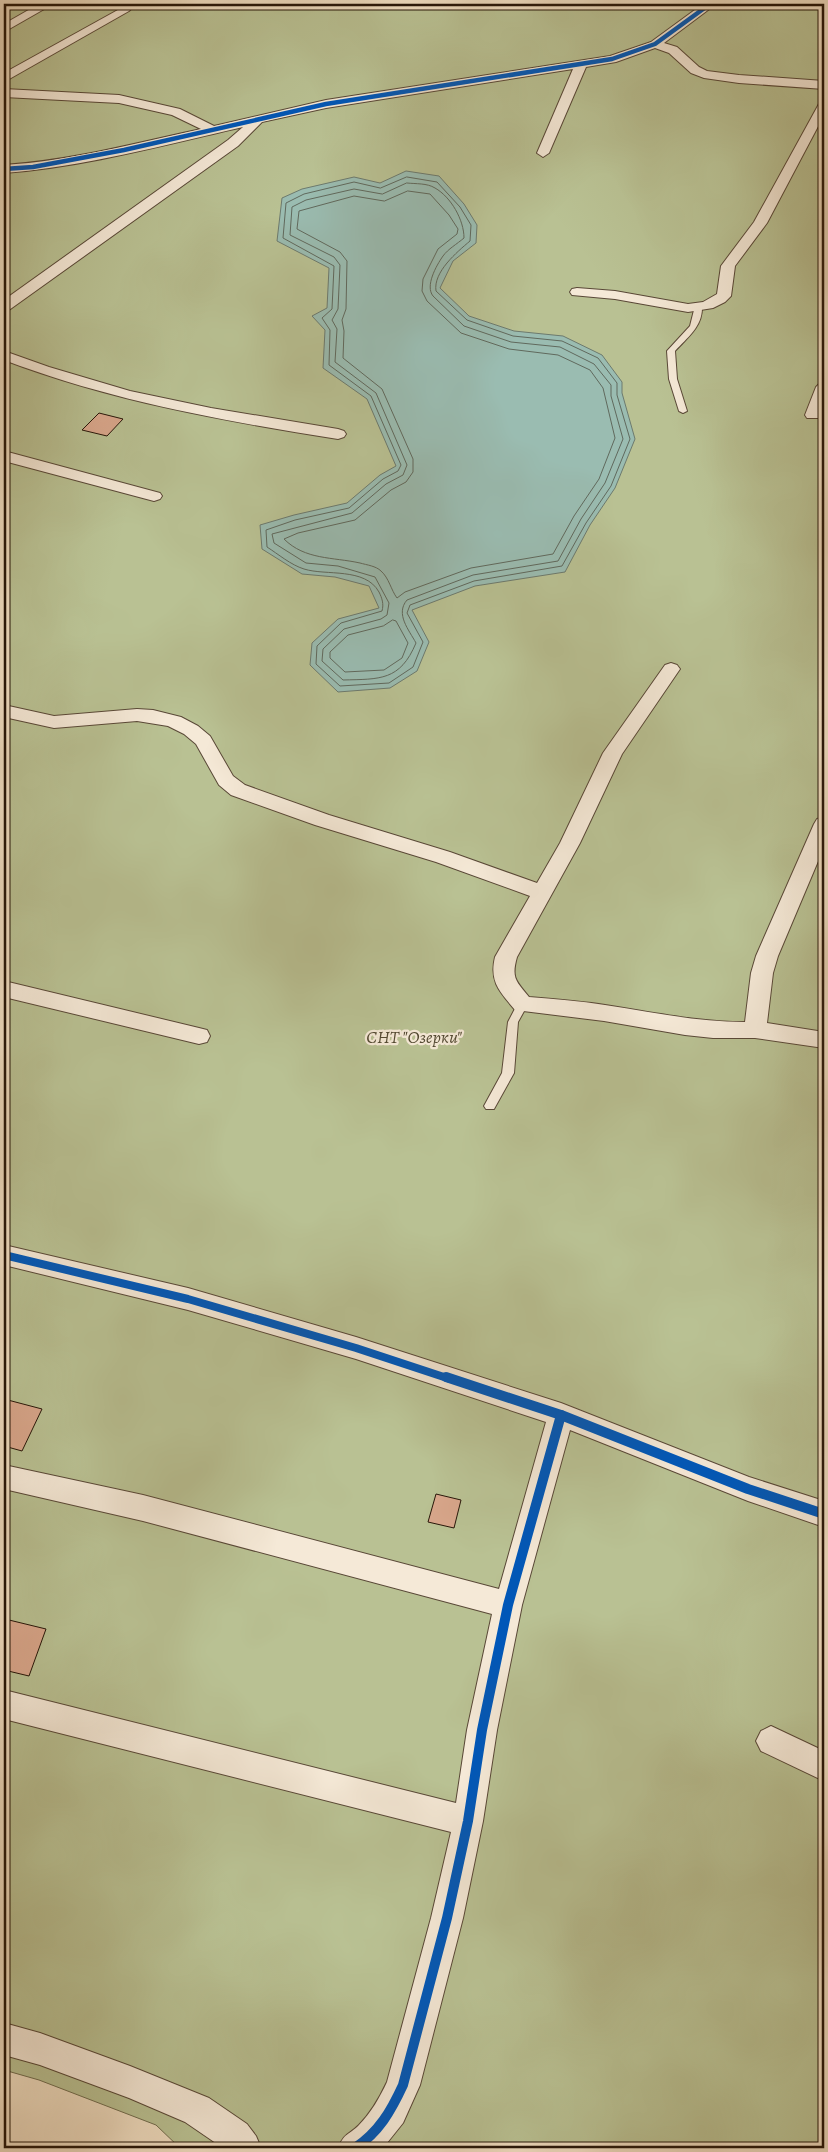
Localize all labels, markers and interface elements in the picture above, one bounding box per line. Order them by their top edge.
park label: СНТ "Озерки" [366,1025,462,1049]

